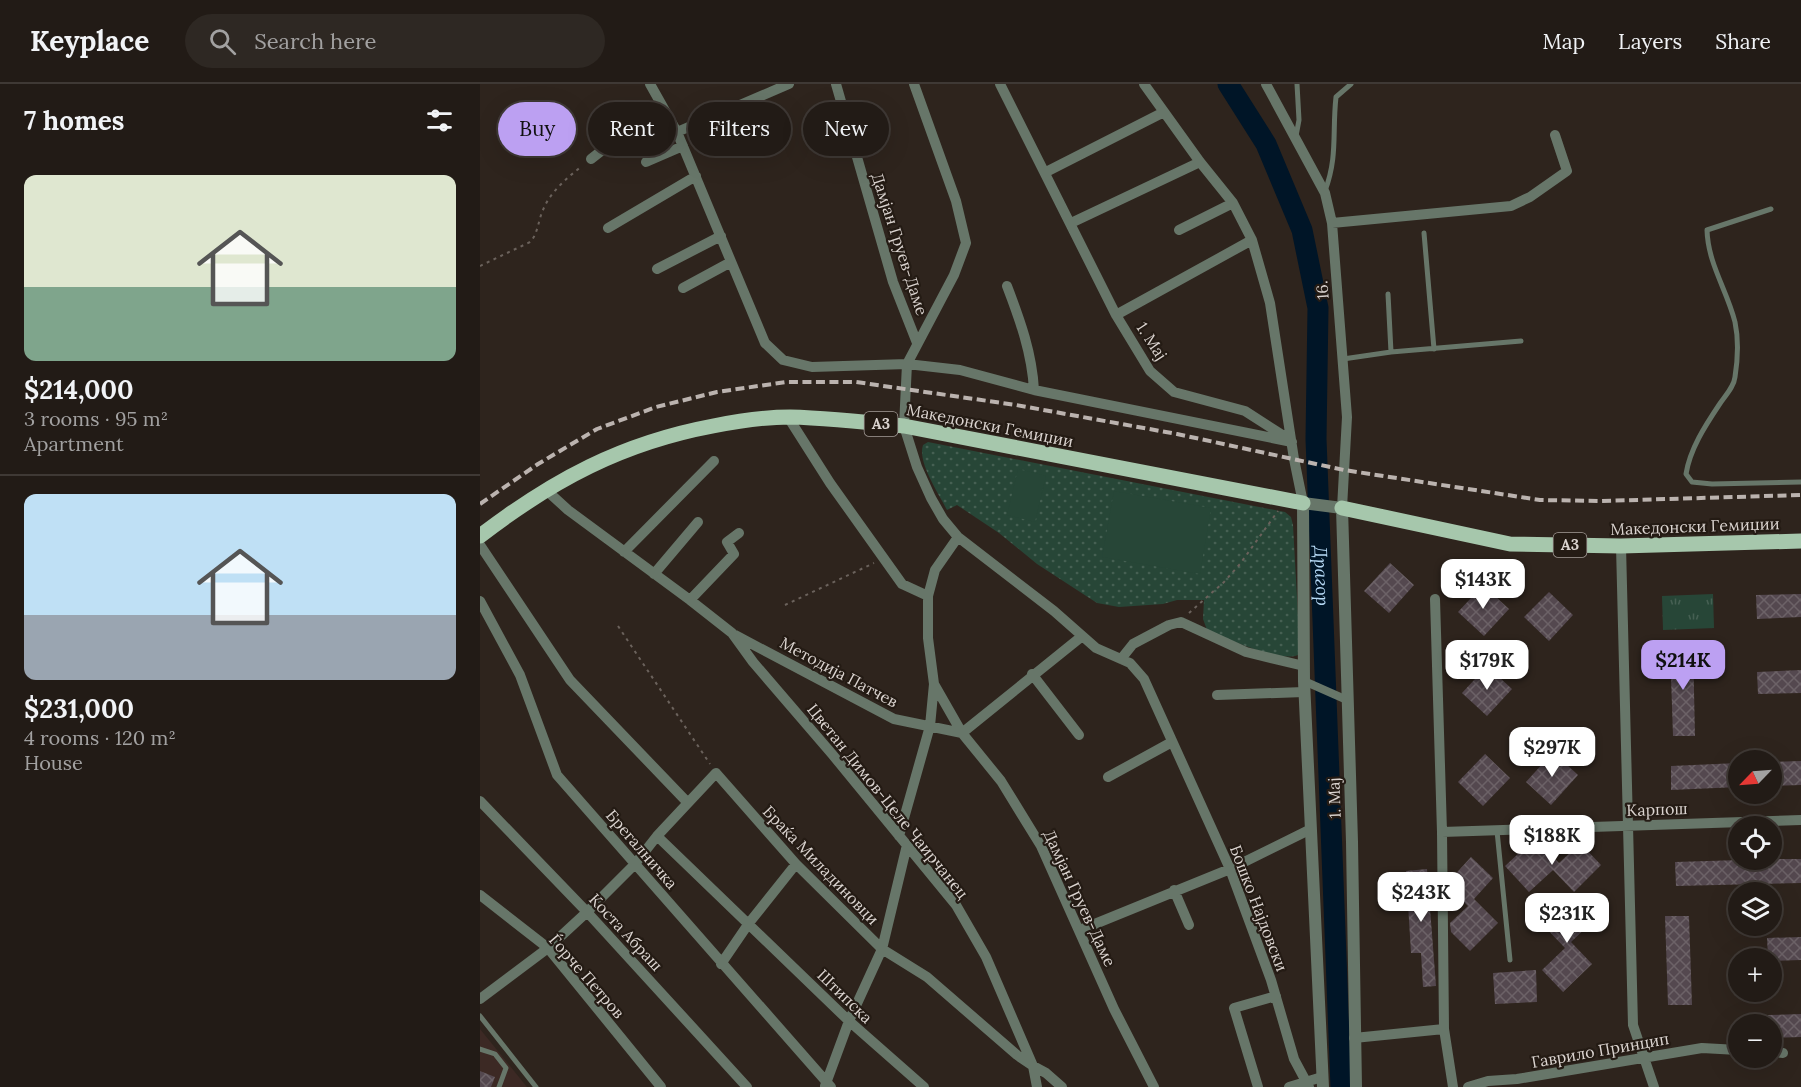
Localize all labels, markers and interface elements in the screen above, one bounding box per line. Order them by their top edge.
search box [185,14,605,68]
text: Keyplace [30,23,149,59]
icon: search [206,25,239,58]
text: Search here [254,27,376,55]
text: Map [1542,28,1585,55]
text: Layers [1618,28,1682,55]
text: Share [1715,28,1771,55]
chip: Buy [498,102,576,156]
chip: Rent [588,102,676,156]
chip: Filters [688,102,791,156]
chip: New [803,102,889,156]
text: 7 homes [24,104,124,137]
icon: filters [423,104,456,137]
street label: Дамјан Груев-Даме [867,170,933,318]
icon: home [186,214,294,322]
street label: 16. [1311,280,1333,300]
street label: 1. Мај [1132,318,1172,364]
text: $214,000 [24,373,134,406]
street label: Македонски Гемиџии [905,399,1075,451]
text: 3 rooms · 95 m² [24,406,168,431]
road number: A3 [864,412,898,436]
text: Apartment [24,431,124,456]
street label: Македонски Гемиџии [1610,513,1780,539]
icon: home [186,533,294,641]
road number: A3 [1554,533,1586,557]
water label: Драгор [1309,545,1334,606]
pin: $143K [1441,559,1525,610]
text: $143K [1455,566,1511,591]
street label: Методија Патчев [776,632,902,712]
pin: $179K [1445,640,1529,691]
pin: $214K [1641,640,1725,691]
text: $179K [1459,647,1515,672]
text: $214K [1655,647,1711,672]
text: $231,000 [24,692,134,725]
street label: Цветан Димов-Целе Чаирчанец [803,699,973,903]
text: 4 rooms · 120 m² [24,725,176,750]
pin: $297K [1510,727,1594,778]
text: $297K [1523,734,1581,759]
text: House [24,750,83,775]
north arrow [1728,750,1782,804]
map controls [1728,750,1782,1068]
street label: 1. Мај [1323,777,1345,819]
street label: Карпош [1626,798,1688,820]
street label: Браќа Миладиновци [759,801,883,929]
street label: Брегалничка [602,805,682,893]
pin: $188K [1510,815,1594,866]
button: locate [1728,816,1782,870]
text: $188K [1524,822,1581,847]
street label: Дамјан Груев-Даме [1039,826,1121,970]
street label: Бошко Најдовски [1226,842,1292,974]
pin: $243K [1379,872,1463,923]
text: $243K [1392,879,1450,904]
button: layers [1728,882,1782,936]
street label: Коста Абраш [585,889,667,975]
pin: $231K [1525,893,1609,944]
text: $231K [1539,900,1595,925]
street label: Ѓорче Петров [545,930,629,1022]
button: + [1728,948,1782,1002]
street label: Штипска [813,965,877,1027]
button: − [1728,1014,1782,1068]
street label: Гаврило Принцип [1530,1028,1671,1072]

